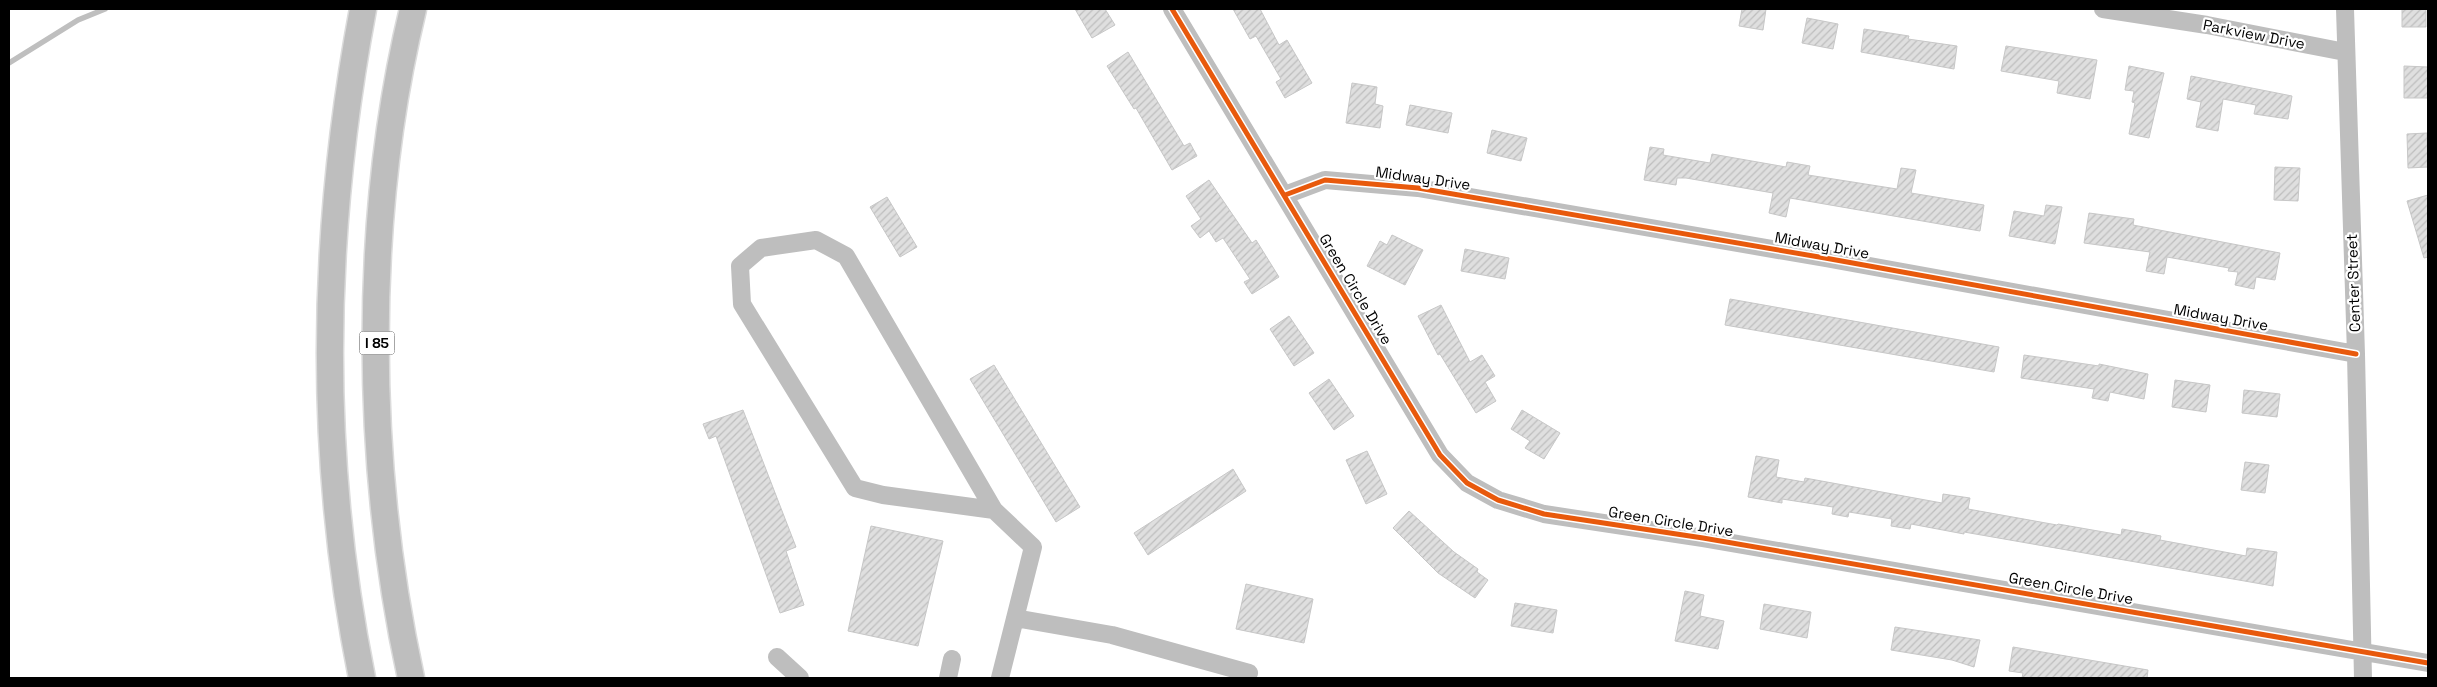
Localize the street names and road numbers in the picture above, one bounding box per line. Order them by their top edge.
street label: Parkview Drive [2201,15,2307,53]
street label: Midway Drive [1374,162,1472,194]
street label: Midway Drive [1773,227,1871,263]
street label: Green Circle Drive [1315,230,1397,348]
street label: Center Street [2342,233,2364,332]
street label: Midway Drive [2172,299,2270,335]
road number: I 85 [360,332,394,354]
street label: Green Circle Drive [1607,502,1735,540]
street label: Green Circle Drive [2007,568,2135,608]

